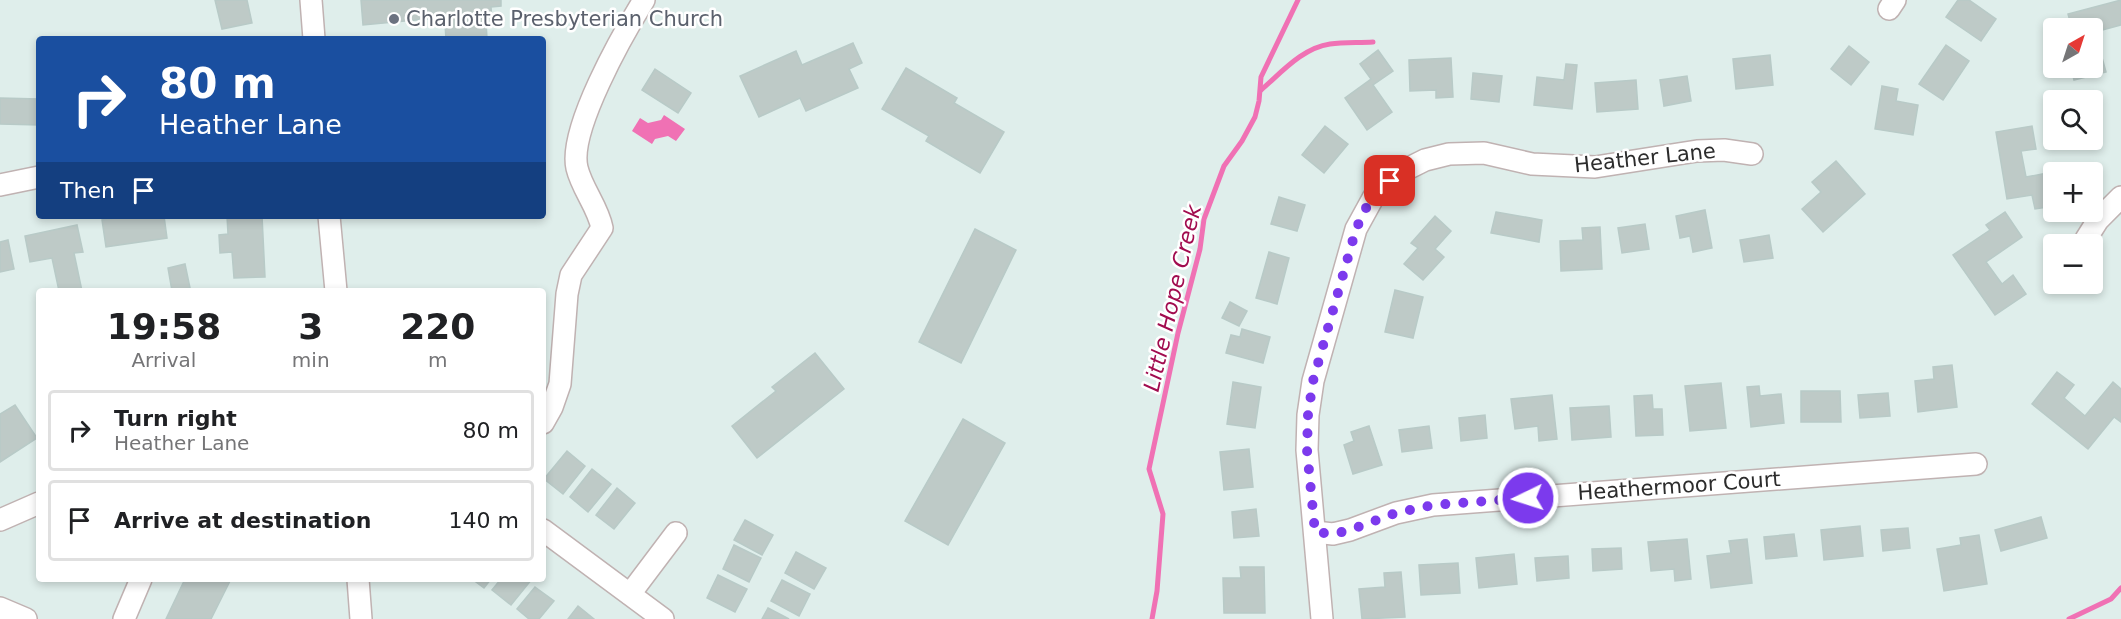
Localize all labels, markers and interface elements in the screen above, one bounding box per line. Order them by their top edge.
place label: Charlotte Presbyterian Church [406,7,723,31]
marker: Charlotte Presbyterian Church [387,12,401,26]
north arrow [2043,18,2103,78]
map controls [2043,18,2103,294]
text: 80 m [159,59,276,108]
icon: right [60,60,138,138]
button: search [2043,90,2103,150]
text: Heather Lane [159,109,342,140]
street label: Heather Lane [1573,139,1717,177]
pin [1364,155,1415,206]
button: + [2043,162,2103,222]
icon: arrive [1373,164,1406,197]
icon: arrive [127,174,160,207]
text: Then [60,178,115,203]
water label: Little Hope Creek [1139,201,1206,394]
button: − [2043,234,2103,294]
text: 19:58 [107,306,221,347]
text: 3 [298,306,323,347]
text: 220 [400,306,475,347]
text: Arrival [131,348,196,372]
text: min [292,348,330,372]
text: m [428,348,448,372]
text: Turn right [114,406,237,431]
icon: right [63,414,96,447]
text: 80 m [463,418,519,443]
text: Heather Lane [114,431,249,455]
position arrow [1496,466,1560,530]
street label: Heathermoor Court [1577,467,1781,505]
icon: arrive [63,504,96,537]
text: Arrive at destination [114,508,371,533]
text: 140 m [449,508,519,533]

